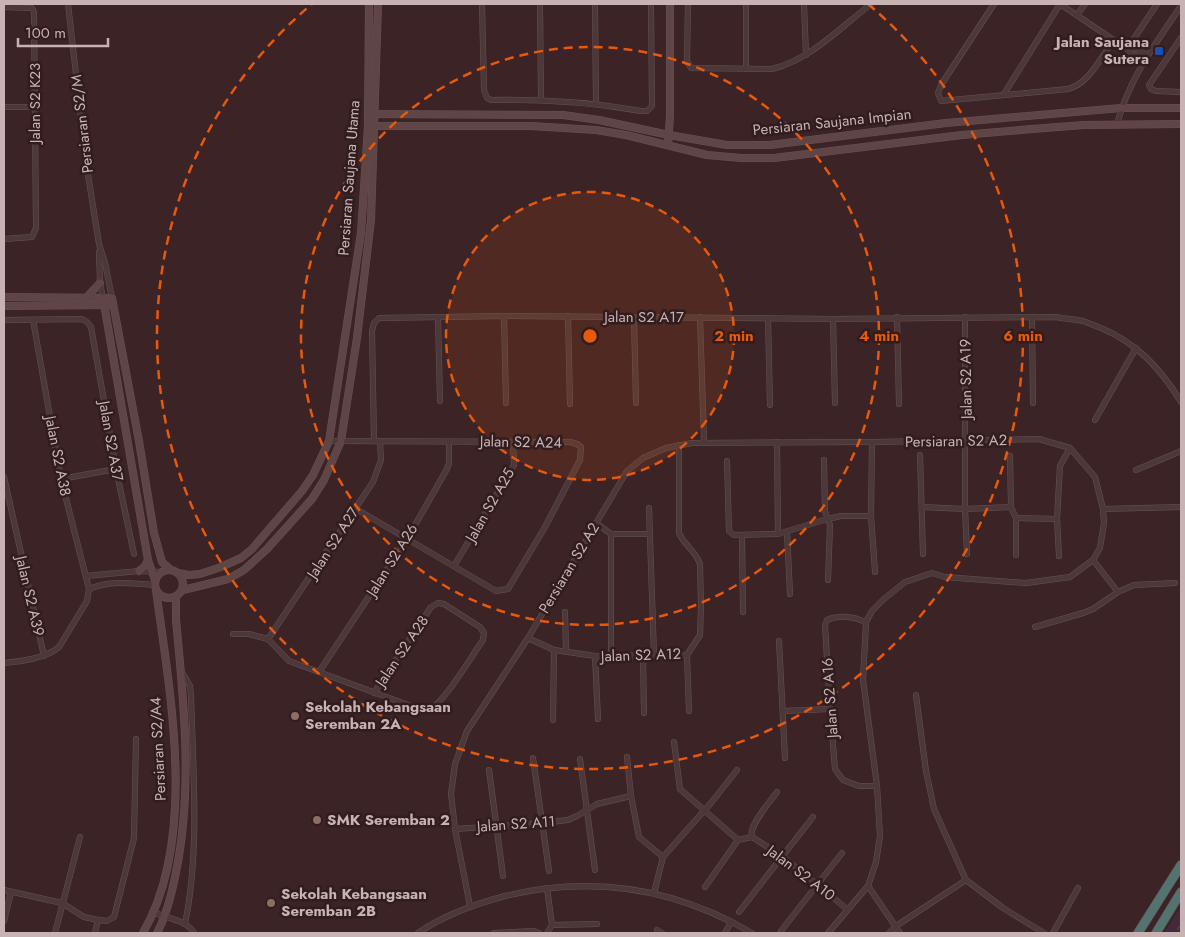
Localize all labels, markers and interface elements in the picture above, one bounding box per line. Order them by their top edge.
scale bar [18,15,108,47]
text: 100 m [25,22,66,44]
place label: Jalan Saujana Sutera [1053,31,1149,70]
marker: Jalan Saujana Sutera [1153,45,1165,57]
street label: Jalan S2 K23 [24,63,46,145]
street label: Persiaran S2/M [65,73,99,175]
street label: Persiaran Saujana Utama [333,100,365,256]
street label: Persiaran Saujana Impian [752,103,912,141]
street label: Jalan S2 A17 [602,306,684,328]
text: 2 min [714,325,754,347]
text: 4 min [859,325,899,347]
text: 6 min [1003,325,1043,347]
centre of rings [581,327,599,345]
street label: Jalan S2 A19 [954,339,978,421]
street label: Jalan S2 A37 [93,397,129,483]
street label: Jalan S2 A38 [39,412,77,498]
street label: Persiaran S2 A2 [905,429,1007,453]
street label: Jalan S2 A24 [478,430,563,454]
street label: Jalan S2 A25 [459,464,520,548]
street label: Jalan S2 A27 [301,503,364,585]
street label: Jalan S2 A26 [360,519,423,602]
street label: Persiaran S2 A2 [533,519,605,617]
street label: Jalan S2 A39 [10,552,50,638]
street label: Jalan S2 A28 [369,611,434,693]
street label: Jalan S2 A12 [598,643,682,667]
street label: Jalan S2 A16 [816,657,844,741]
street label: Persiaran S2/A4 [144,696,172,802]
place label: Sekolah Kebangsaan Seremban 2A [305,696,451,735]
marker: Sekolah Kebangsaan Seremban 2A [289,710,301,722]
place label: SMK Seremban 2 [327,809,450,831]
street label: Jalan S2 A11 [474,810,556,838]
marker: SMK Seremban 2 [311,814,323,826]
street label: Jalan S2 A10 [761,839,840,906]
place label: Sekolah Kebangsaan Seremban 2B [281,883,427,922]
marker: Sekolah Kebangsaan Seremban 2B [265,897,277,909]

